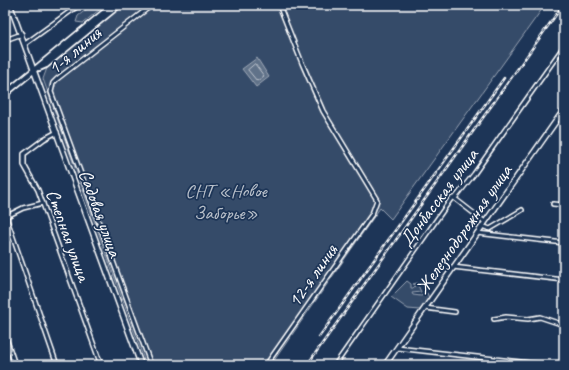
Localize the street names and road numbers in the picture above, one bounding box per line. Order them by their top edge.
street label: 1-я линия [43,21,107,80]
street label: Донбасская улица [394,142,484,251]
street label: Железнодорожная улица [410,159,518,299]
street label: Садовая улица [73,166,128,262]
street label: Степная улица [40,186,97,287]
street label: 12-я линия [283,239,344,312]

